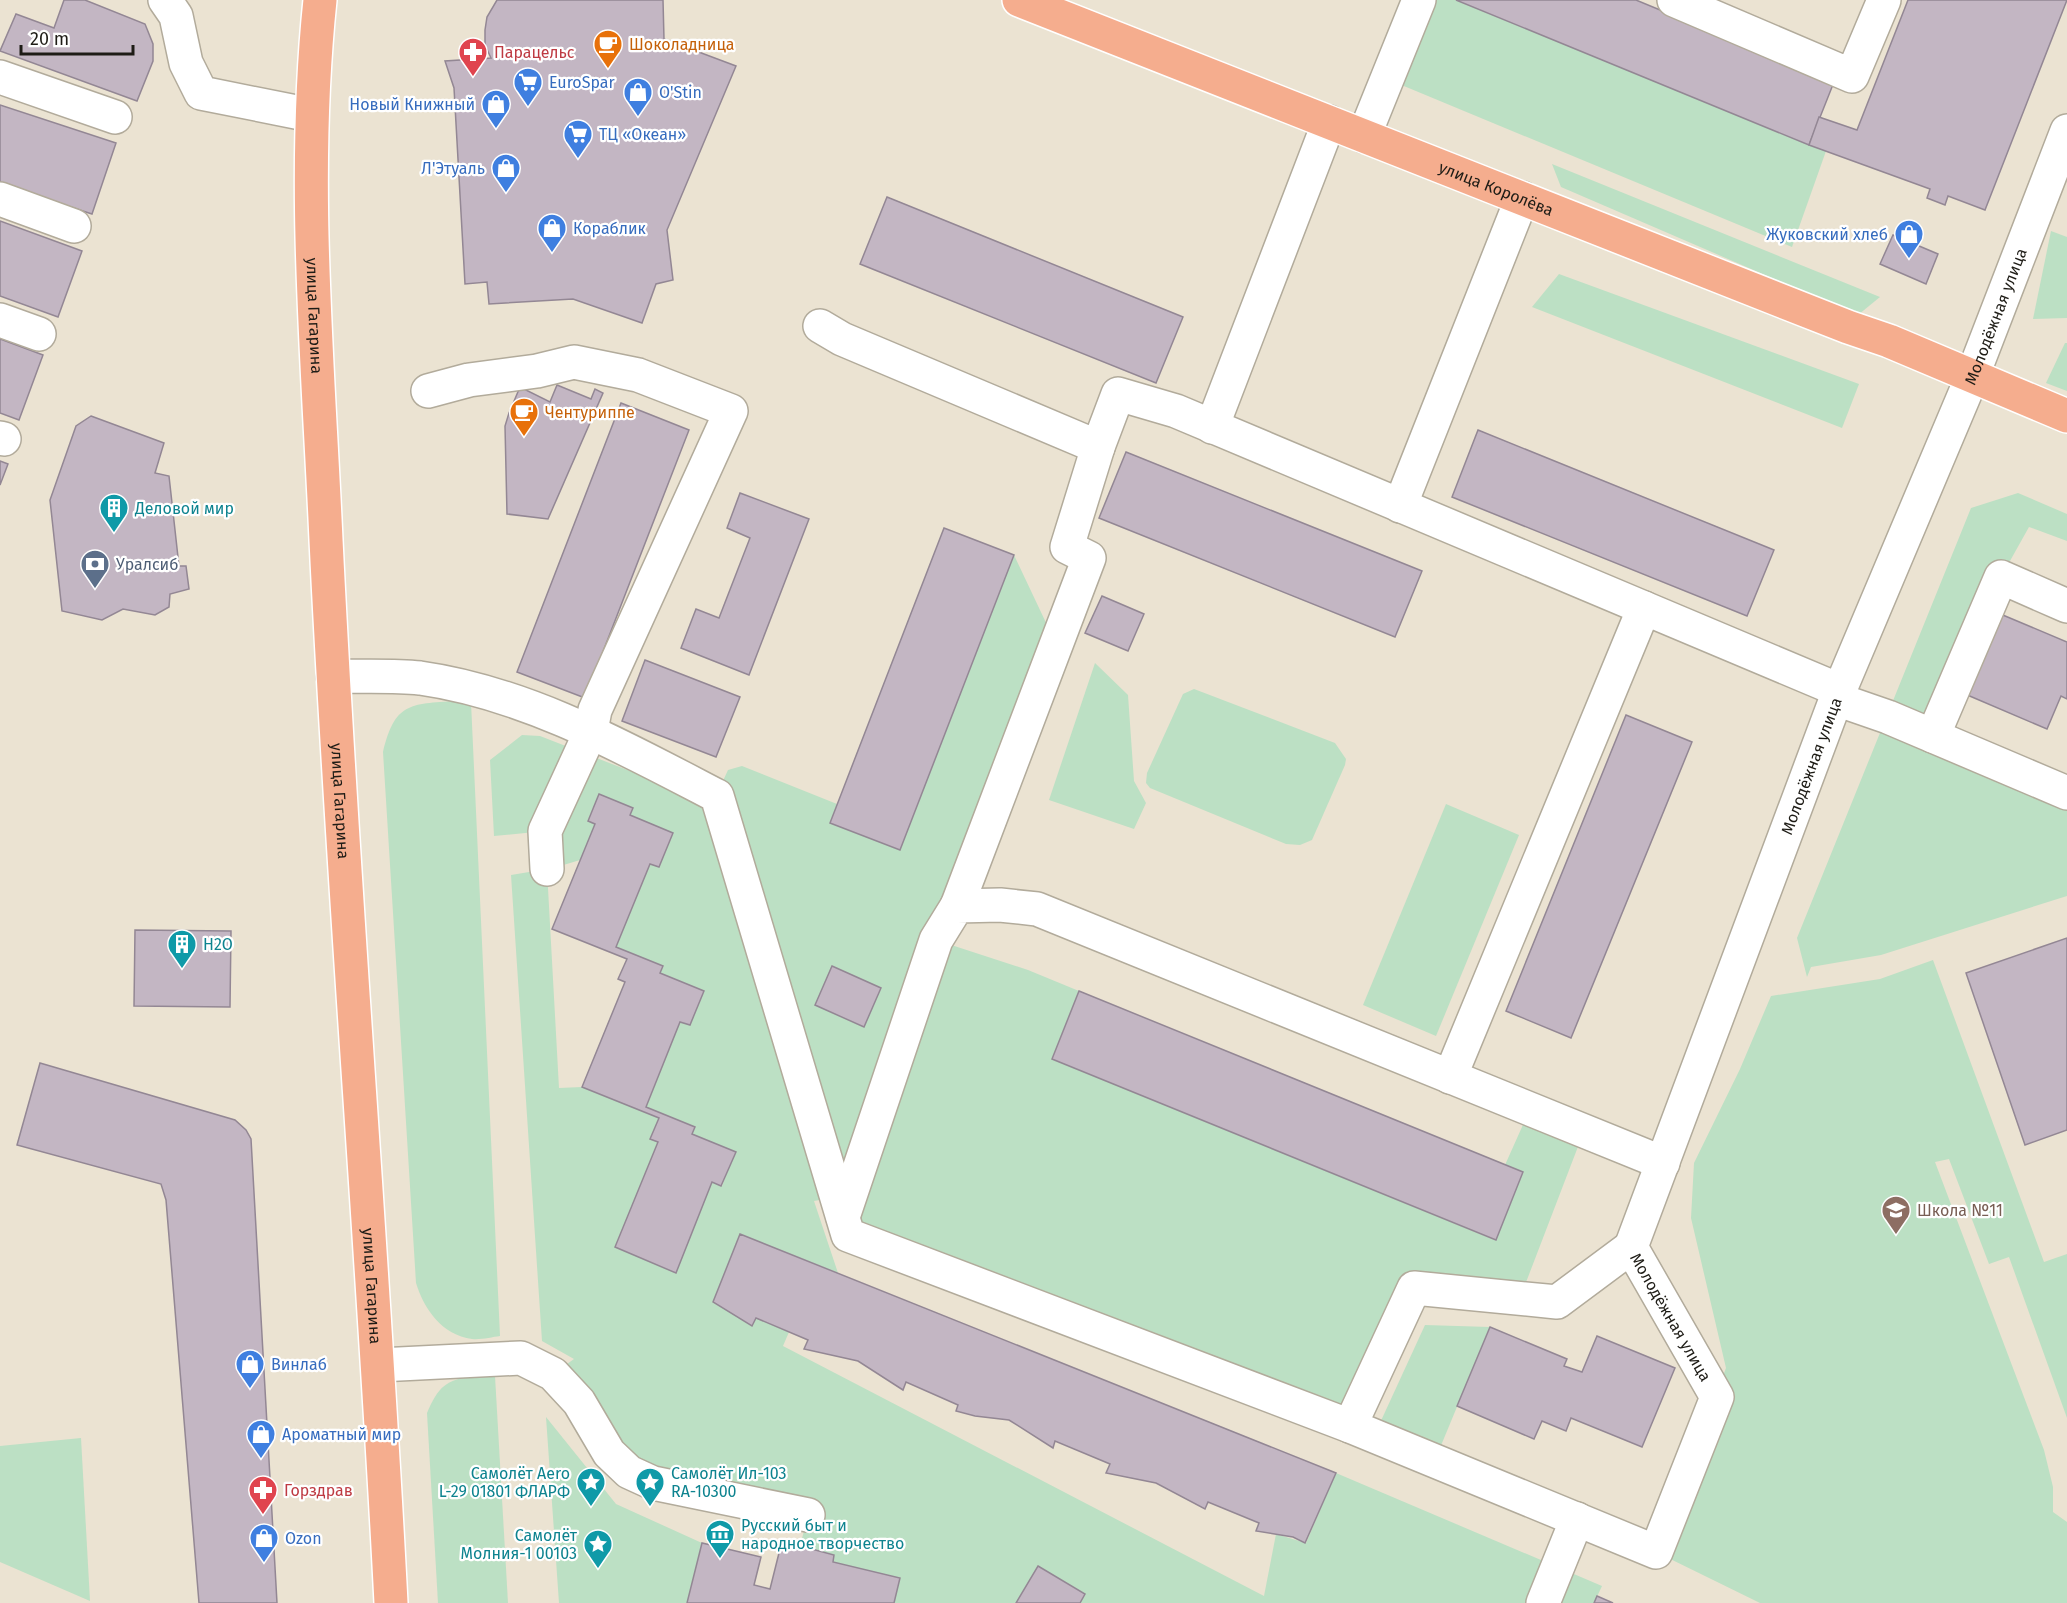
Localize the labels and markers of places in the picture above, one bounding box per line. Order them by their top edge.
cafe icon: Шоколадница [592,28,624,70]
place label: Шоколадница [629,35,735,54]
pharmacy icon: Парацельс [457,36,489,78]
place label: Парацельс [494,43,575,62]
supermarket icon: EuroSpar [512,66,544,108]
place label: EuroSpar [549,73,615,92]
shop icon: O'Stin [622,76,654,118]
place label: O'Stin [659,83,702,102]
shop icon: Новый Книжный [480,88,512,130]
place label: Новый Книжный [349,95,475,114]
supermarket icon: ТЦ «Океан» [562,118,594,160]
place label: ТЦ «Океан» [599,125,686,144]
shop icon: Л'Этуаль [490,152,522,194]
place label: Л'Этуаль [421,159,485,178]
shop icon: Кораблик [536,212,568,254]
shop icon: Жуковский хлеб [1893,218,1925,260]
place label: Кораблик [573,219,647,238]
place label: Жуковский хлеб [1766,225,1888,244]
cafe icon: Чентуриппе [508,396,540,438]
place label: Чентуриппе [545,403,635,422]
building icon: Деловой мир [98,492,130,534]
place label: Деловой мир [134,499,234,518]
bank icon: Уралсиб [79,548,111,590]
place label: Уралсиб [116,555,178,574]
building icon: H2O [166,928,198,970]
place label: H2O [203,935,233,954]
school or university icon: Школа №11 [1880,1194,1912,1236]
place label: Школа №11 [1917,1201,2003,1220]
shop icon: Винлаб [234,1348,266,1390]
place label: Винлаб [271,1355,327,1374]
shop icon: Ароматный мир [245,1418,277,1460]
place label: Ароматный мир [282,1425,401,1444]
place label: Самолёт Aero L-29 01801 ФЛАРФ [439,1464,570,1501]
place label: Самолёт Ил-103 RA-10300 [671,1464,787,1501]
place icon: Самолёт Aero L-29 01801 ФЛАРФ [575,1466,607,1508]
place icon: Самолёт Ил-103 RA-10300 [634,1466,666,1508]
pharmacy icon: Горздрав [247,1474,279,1516]
place label: Горздрав [284,1481,353,1500]
place label: Русский быт и народное творчество [741,1516,904,1553]
museum icon: Русский быт и народное творчество [704,1518,736,1560]
shop icon: Ozon [248,1522,280,1564]
place label: Самолёт Молния-1 00103 [461,1526,578,1563]
place icon: Самолёт Молния-1 00103 [582,1528,614,1570]
place label: Ozon [285,1529,322,1548]

